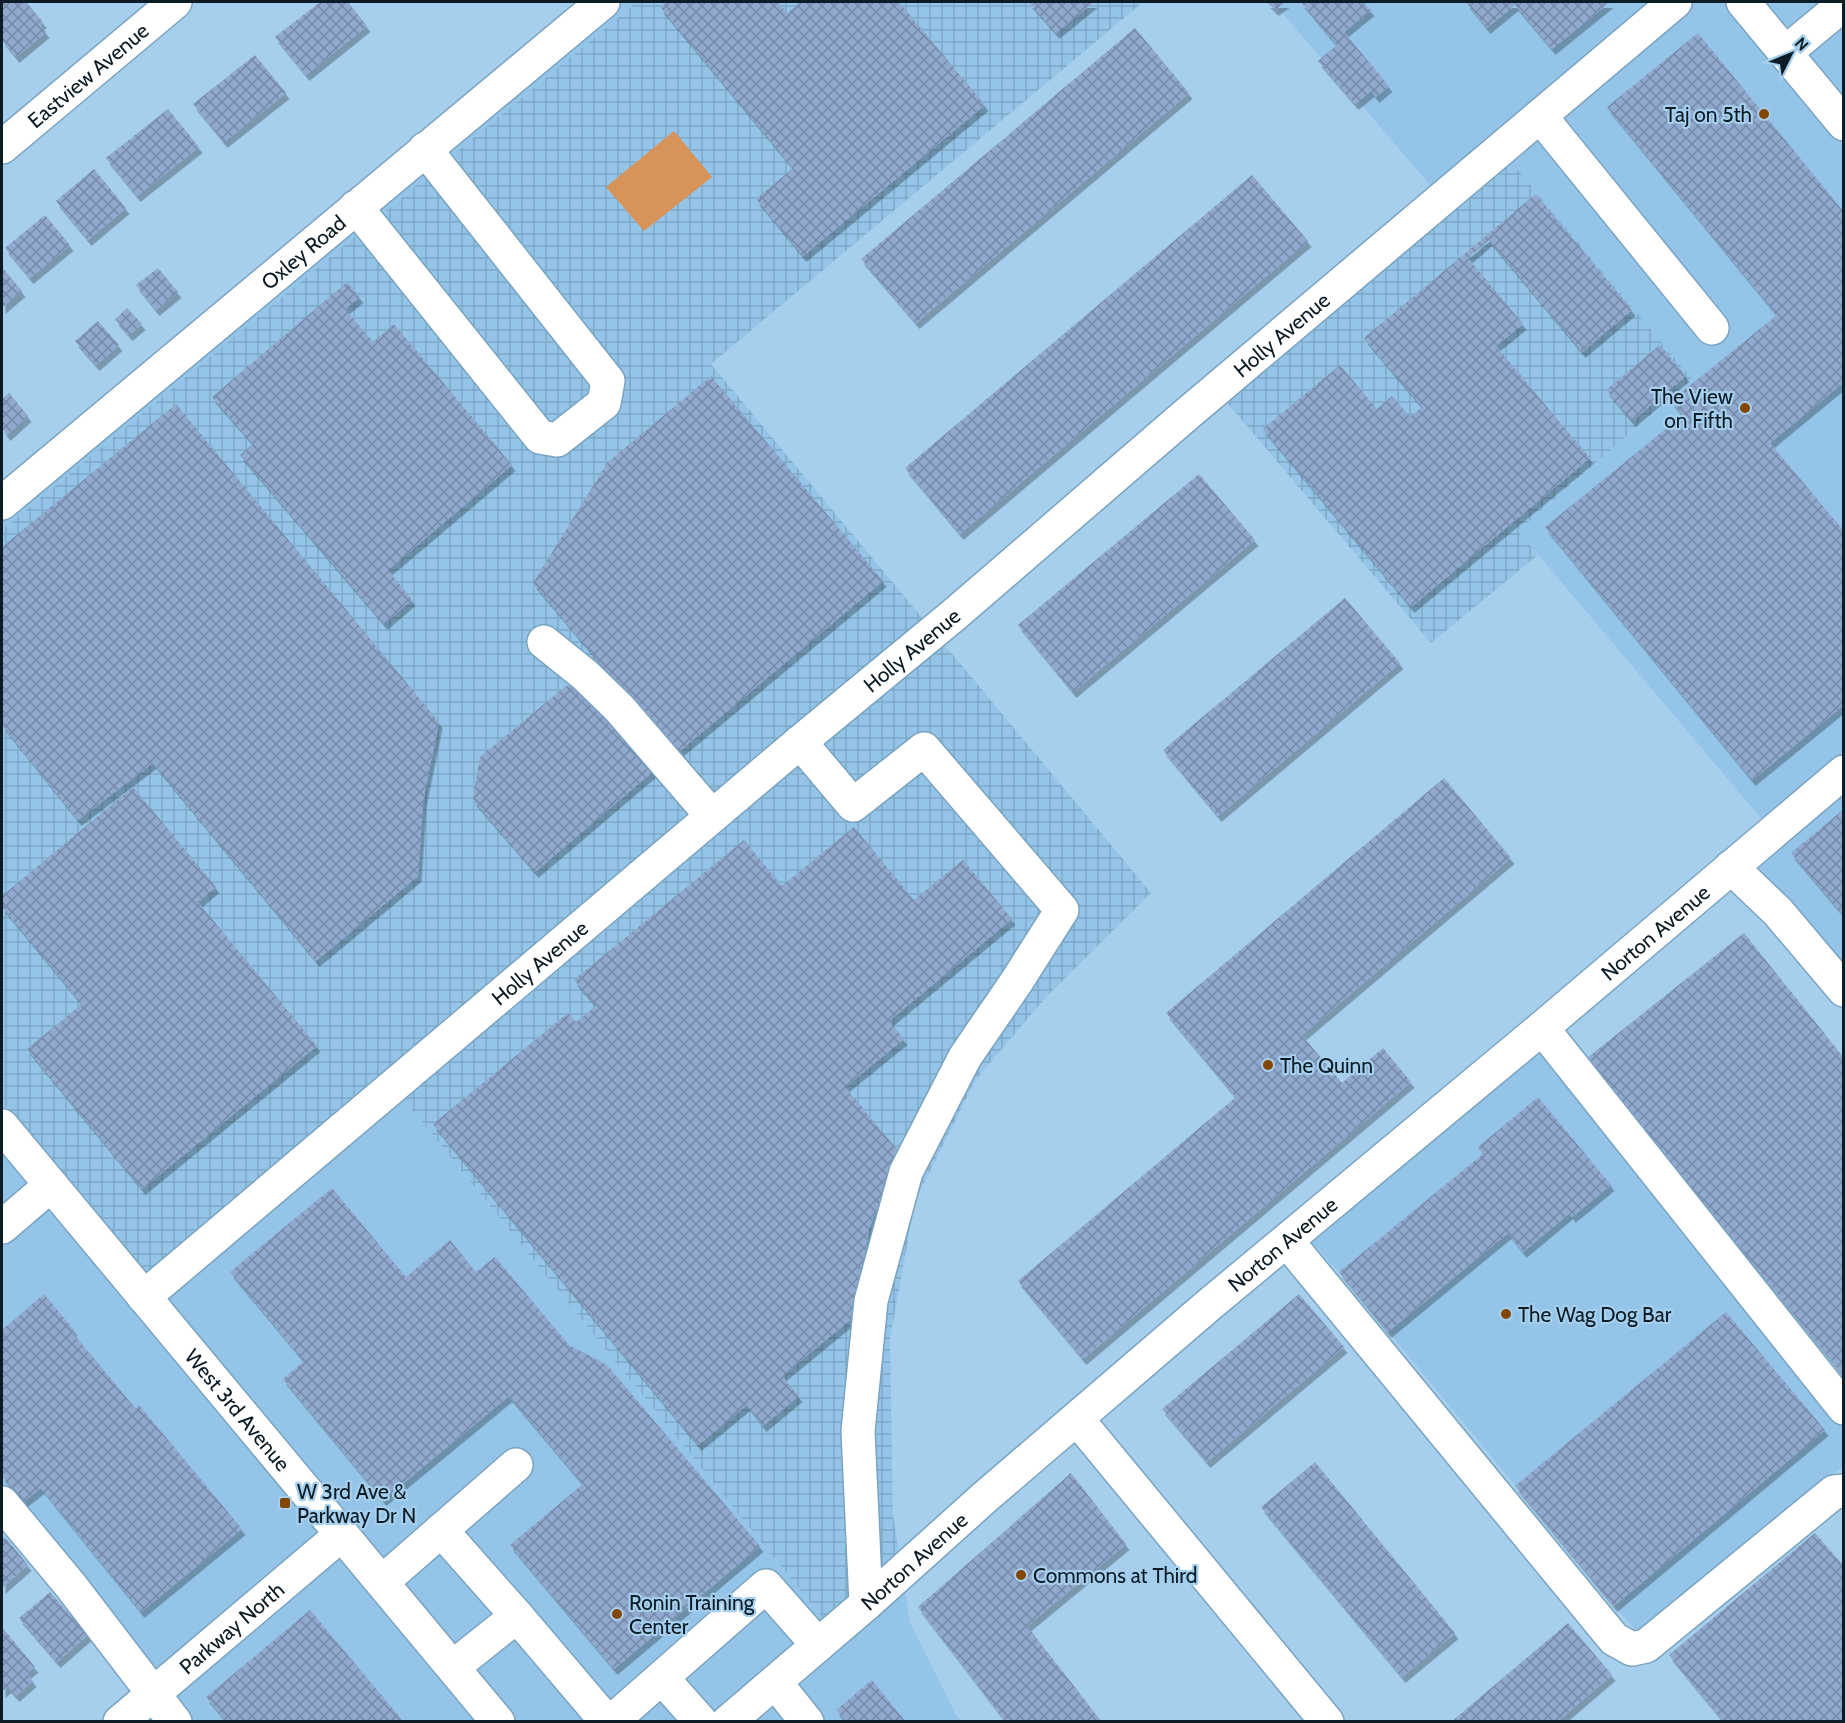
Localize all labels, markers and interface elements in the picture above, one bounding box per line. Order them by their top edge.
street label: Eastview Avenue [22,17,153,133]
north arrow [1761,24,1821,84]
text: N [1791,33,1812,55]
place label: Taj on 5th [1665,102,1752,128]
marker: Taj on 5th [1757,107,1771,121]
street label: Oxley Road [256,210,350,294]
street label: Holly Avenue [1228,287,1335,382]
place label: The View on Fifth [1651,384,1733,433]
marker: The View on Fifth [1738,401,1752,415]
street label: Holly Avenue [858,603,965,697]
street label: Norton Avenue [1596,879,1715,985]
street label: Holly Avenue [486,915,593,1010]
place label: The Quinn [1280,1053,1373,1078]
marker: The Quinn [1261,1058,1275,1072]
street label: Norton Avenue [1223,1191,1342,1297]
place label: The Wag Dog Bar [1518,1302,1672,1327]
marker: The Wag Dog Bar [1499,1307,1513,1321]
street label: West 3rd Avenue [180,1344,296,1476]
place label: W 3rd Ave & Parkway Dr N [297,1479,416,1528]
marker: W 3rd Ave & Parkway Dr N [278,1496,292,1510]
street label: Norton Avenue [856,1507,972,1615]
place label: Commons at Third [1033,1563,1197,1588]
marker: Commons at Third [1014,1568,1028,1582]
street label: Parkway North [174,1576,289,1679]
place label: Ronin Training Center [629,1590,755,1639]
marker: Ronin Training Center [610,1607,624,1621]

